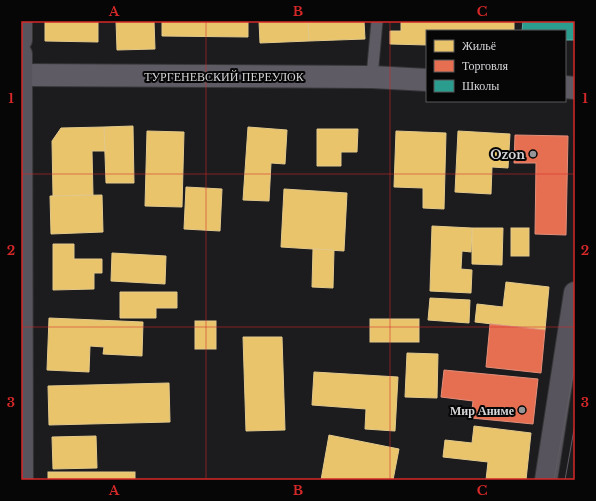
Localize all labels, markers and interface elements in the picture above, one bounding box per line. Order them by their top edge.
text: A [108,3,120,20]
text: B [293,3,303,20]
text: C [477,3,488,20]
legend [426,30,566,102]
text: Жильё [462,38,496,53]
text: Торговля [462,58,509,73]
street label: ТУРГЕНЕВСКИЙ ПЕРЕУЛОК [144,69,305,84]
text: Школы [462,78,499,93]
text: 1 [8,90,14,107]
text: 1 [582,90,588,107]
place label: Ozon [490,147,525,162]
marker: Ozon [528,149,538,159]
text: 2 [7,242,15,259]
text: 2 [581,242,589,259]
text: 3 [7,394,15,411]
text: 3 [581,394,589,411]
place label: Мир Аниме [450,403,515,418]
marker: Мир Аниме [517,405,527,415]
text: A [108,482,120,499]
text: B [293,482,303,499]
text: C [477,482,488,499]

